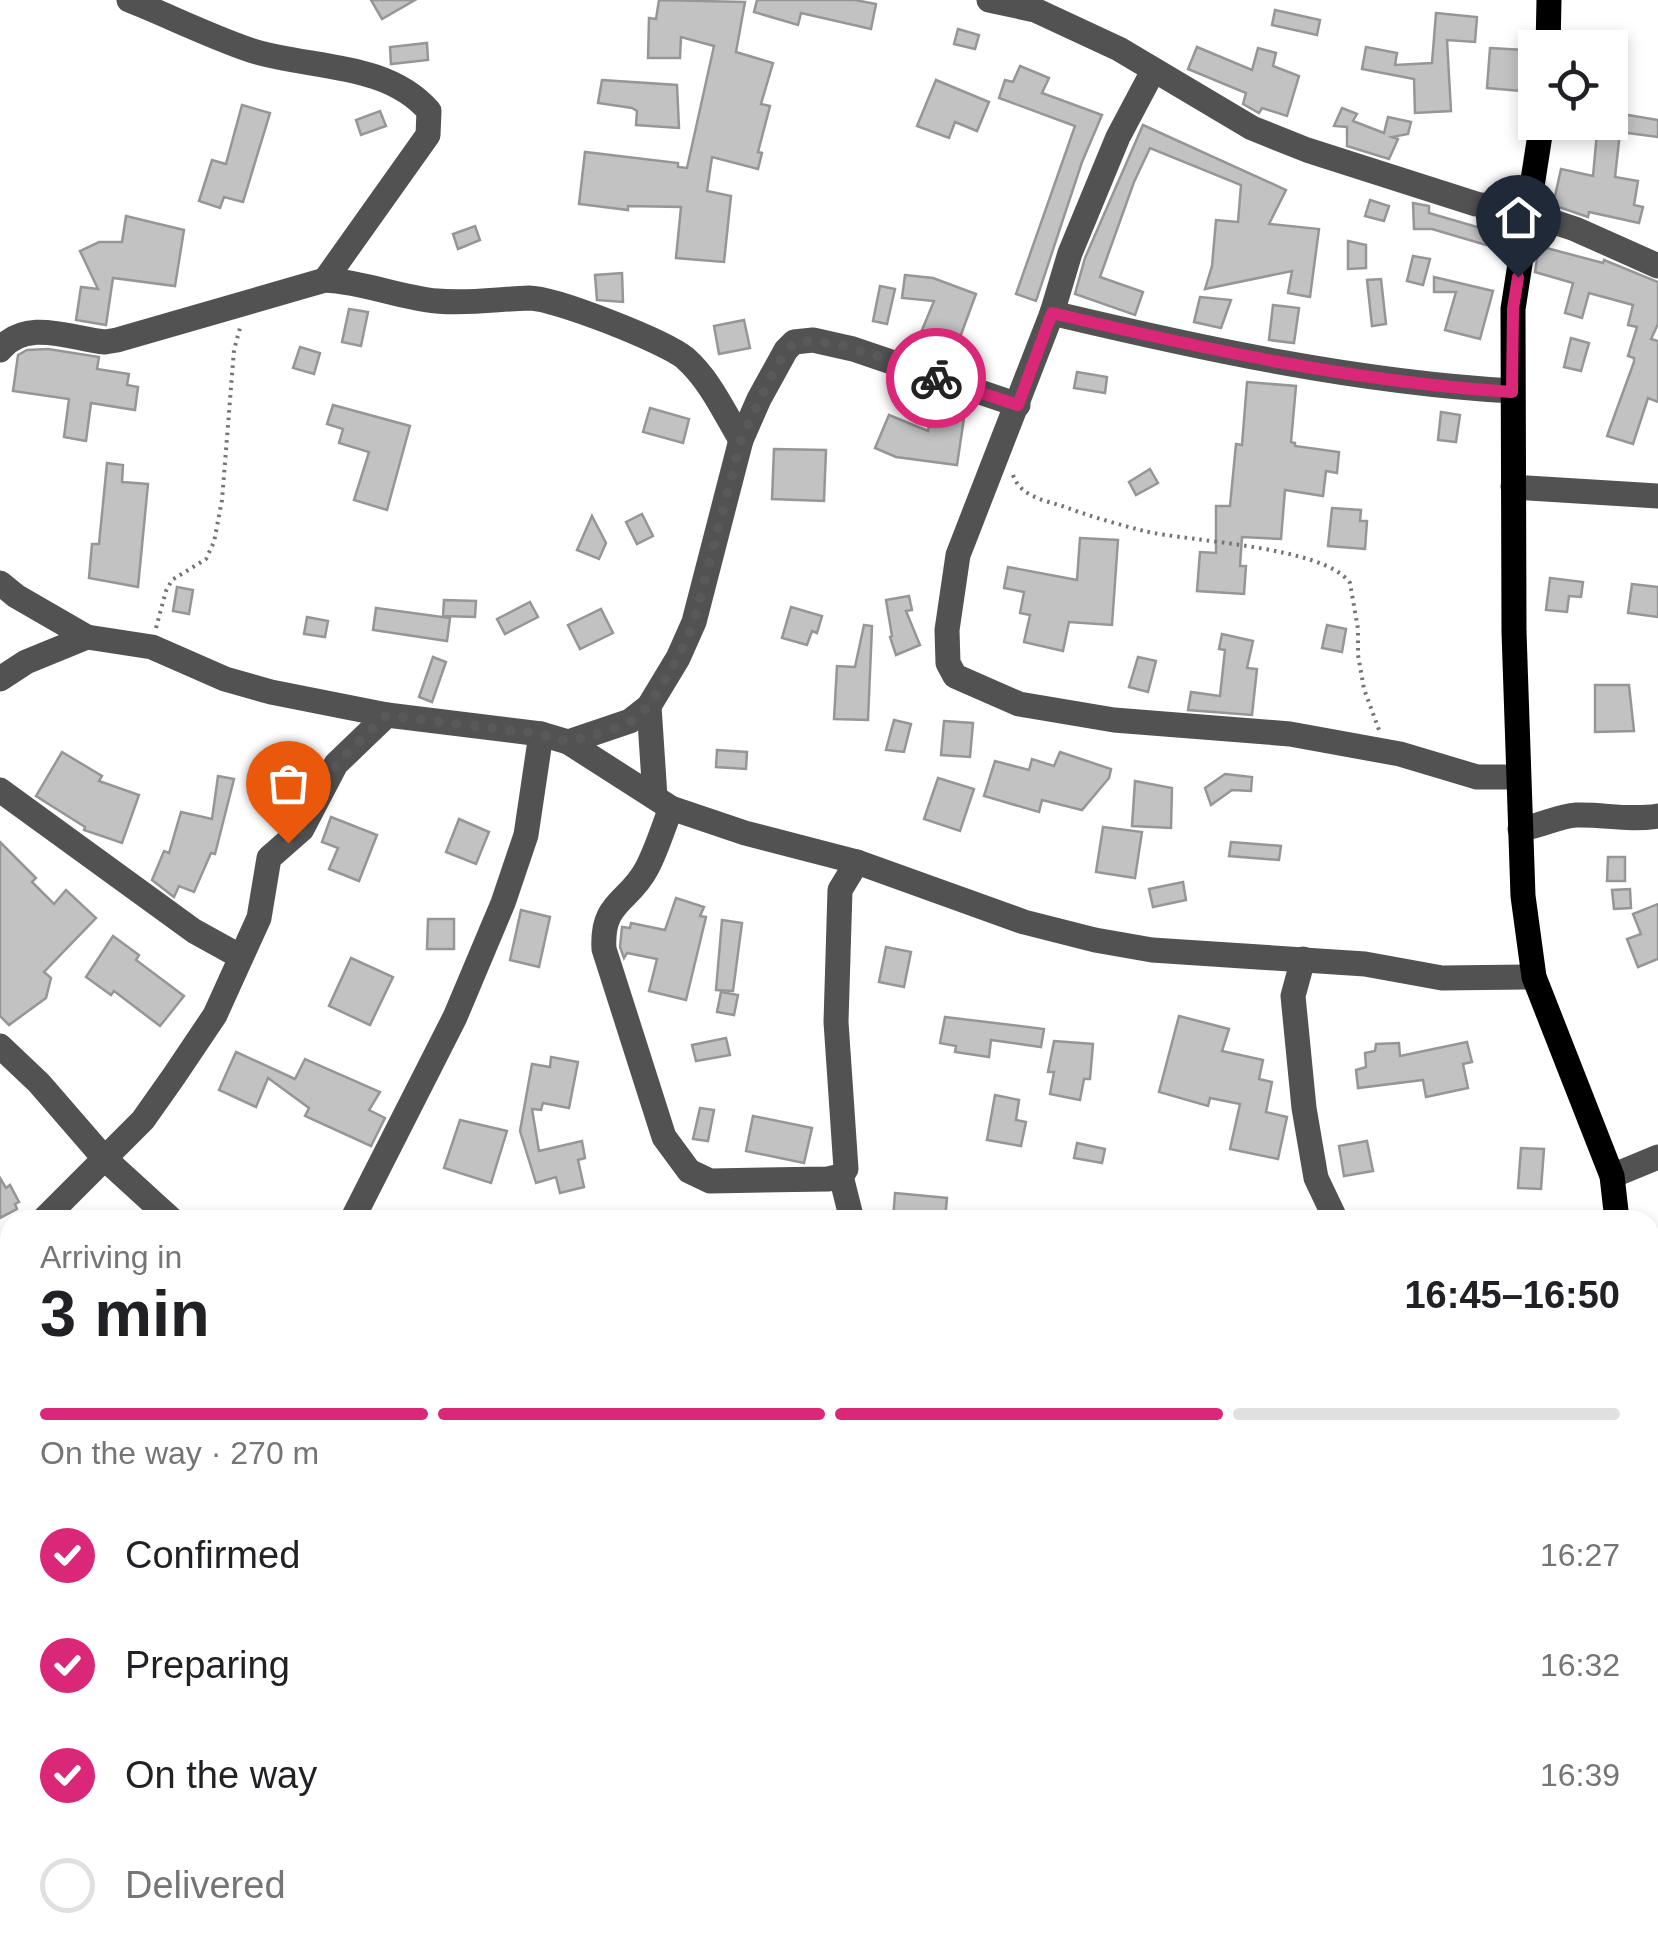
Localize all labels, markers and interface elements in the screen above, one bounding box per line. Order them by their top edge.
map controls [1518,30,1628,140]
button: locate [1518,30,1628,140]
pin [1476,175,1561,278]
icon: home [1491,190,1546,245]
courier [886,328,986,428]
icon: bike [909,351,964,406]
pin [246,741,331,844]
icon: bag [261,756,316,811]
text: Arriving in [40,1239,182,1275]
text: 16:45–16:50 [1404,1274,1620,1316]
text: 3 min [40,1277,210,1350]
text: On the way · 270 m [40,1435,319,1471]
icon: check [40,1528,95,1583]
text: Confirmed [125,1534,300,1576]
text: 16:27 [1540,1537,1620,1573]
icon: check [40,1638,95,1693]
text: Preparing [125,1644,290,1686]
text: 16:32 [1540,1647,1620,1683]
icon: check [40,1748,95,1803]
text: On the way [125,1754,317,1796]
text: 16:39 [1540,1757,1620,1793]
text: Delivered [125,1864,286,1906]

